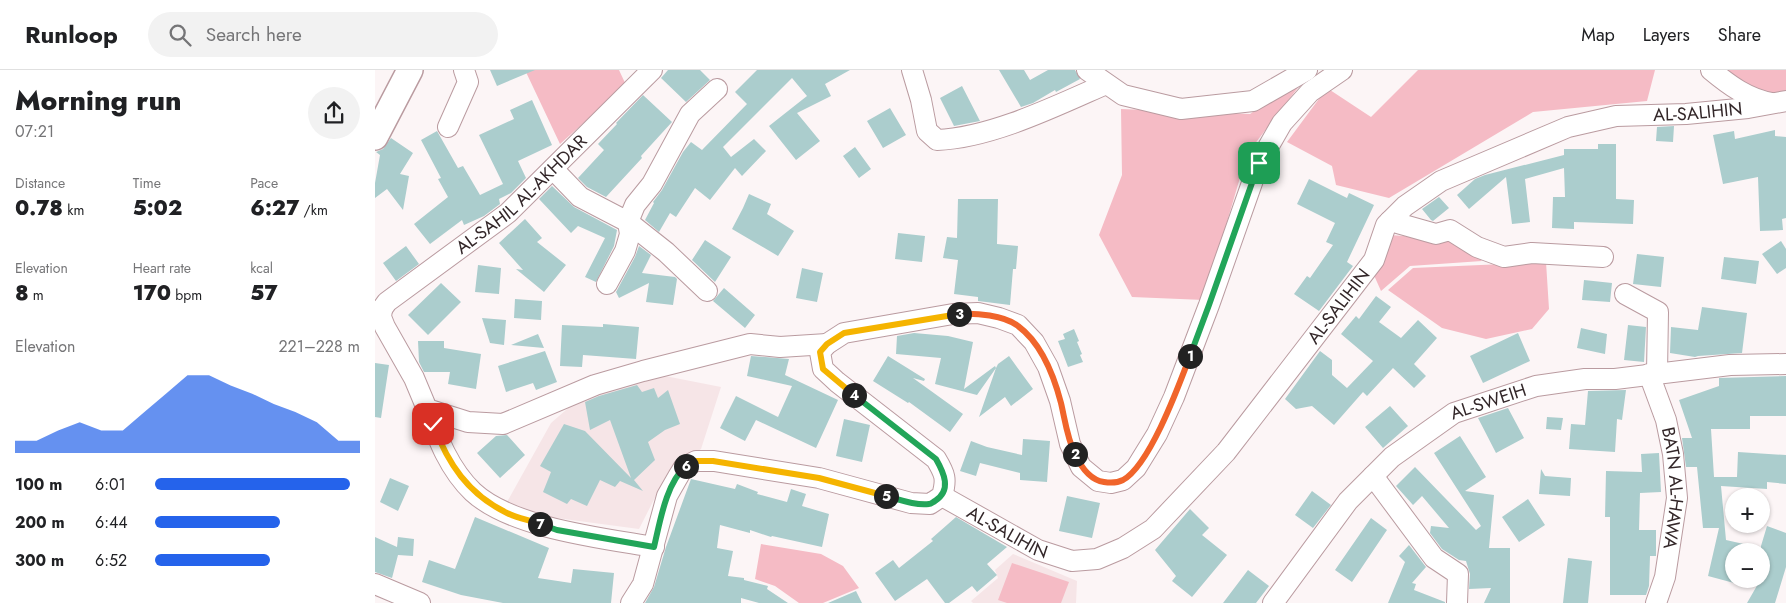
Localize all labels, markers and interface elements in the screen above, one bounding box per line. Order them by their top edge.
search box [148,12,498,57]
text: Runloop [25,17,118,52]
icon: search [166,21,194,49]
text: Search here [206,21,302,48]
text: Map [1581,22,1615,48]
text: Layers [1643,22,1690,48]
text: Share [1718,22,1761,48]
text: Morning run [15,80,181,121]
button: share [308,87,360,139]
street label: AL-SALIHIN [1653,96,1743,128]
text: 07:21 [15,120,54,143]
street label: AL-SAHIL AL-AKHDAR [450,129,593,260]
pin [1238,142,1280,184]
icon: arrive [1245,149,1273,177]
text: Distance [15,173,65,193]
text: Time [133,173,161,193]
text: Pace [250,173,278,193]
text: 0.78 [15,193,63,223]
text: 5:02 [133,193,182,223]
text: 6:27 [250,193,299,223]
text: km [63,200,84,220]
text: /km [299,200,328,220]
text: Elevation [15,258,68,278]
text: Heart rate [133,258,191,278]
text: kcal [250,258,273,278]
street label: AL-SALIHIN [1301,263,1376,349]
text: 8 [15,278,29,308]
text: 170 [133,278,171,308]
text: 57 [250,278,278,308]
text: m [29,285,44,305]
text: bpm [171,285,202,305]
pin: 3 [947,302,971,326]
text: 3 [955,304,964,324]
text: Elevation [15,335,75,358]
text: 221–228 m [279,335,360,358]
pin: 1 [1177,344,1203,368]
text: 1 [1187,346,1194,366]
street label: AL-SWEIH [1447,377,1530,426]
pin: 4 [841,382,867,408]
text: 4 [850,385,859,405]
pin [412,403,454,445]
icon: check [419,410,447,438]
street label: BATN AL-HAWA [1655,425,1690,551]
pin: 2 [1063,442,1087,466]
text: 2 [1071,444,1080,464]
pin: 6 [673,454,699,478]
text: 6 [682,456,691,476]
text: 100 m [15,473,62,496]
text: 6:01 [95,473,126,496]
pin: 5 [873,484,899,508]
text: 5 [882,486,891,506]
map controls [1725,488,1770,588]
button: + [1725,488,1770,533]
street label: AL-SALIHIN [962,500,1051,565]
text: 200 m [15,511,65,534]
text: 6:44 [95,511,128,534]
pin: 7 [527,512,553,536]
text: 7 [536,514,545,534]
button: − [1725,543,1770,588]
text: 300 m [15,549,64,572]
text: 6:52 [95,549,127,572]

